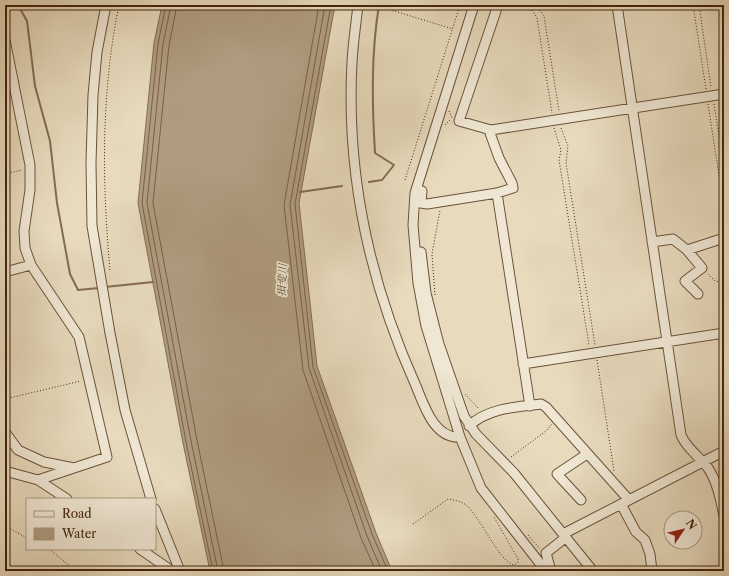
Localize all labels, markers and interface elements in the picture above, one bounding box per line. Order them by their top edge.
water label: 揖斐川 [274,262,290,297]
legend [26,498,156,550]
text: Road [62,506,92,521]
north arrow [663,510,703,550]
text: N [683,516,700,533]
text: Water [61,526,96,541]

